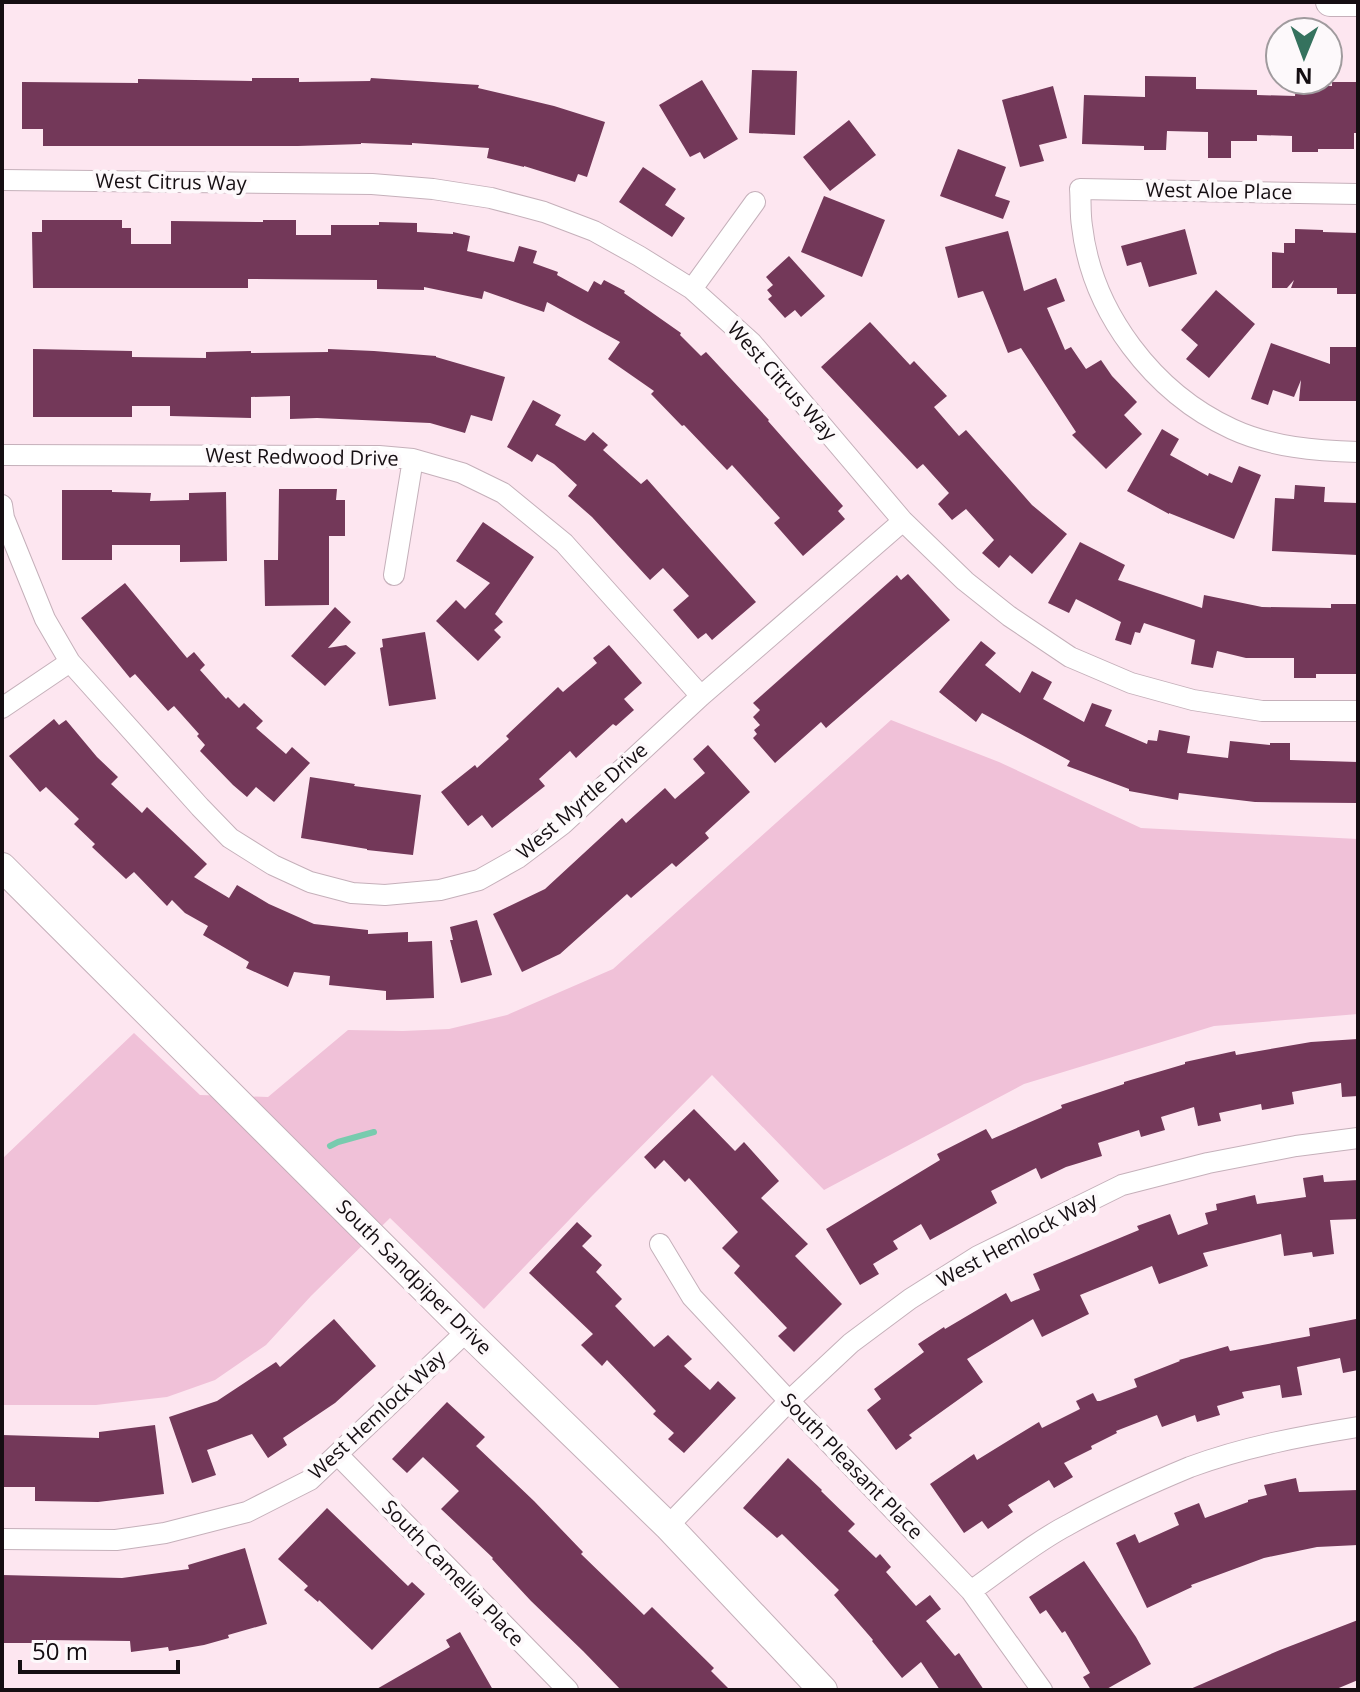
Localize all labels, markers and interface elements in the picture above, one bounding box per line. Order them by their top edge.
north arrow [1264,16,1344,96]
text: N [1294,62,1313,92]
street label: West Citrus Way [95,167,248,196]
street label: West Aloe Place [1145,176,1293,205]
street label: West Citrus Way [722,315,844,447]
street label: West Redwood Drive [205,441,399,472]
street label: West Myrtle Drive [510,736,653,865]
street label: West Hemlock Way [932,1185,1103,1293]
street label: South Sandpiper Drive [331,1193,498,1360]
street label: West Hemlock Way [302,1343,452,1485]
street label: South Pleasant Place [775,1387,929,1545]
street label: South Camellia Place [376,1494,530,1652]
scale bar [20,1624,178,1674]
text: 50 m [32,1634,88,1667]

